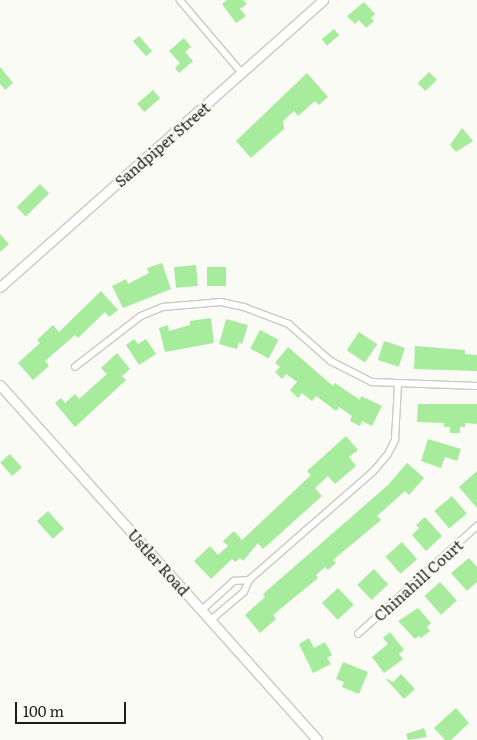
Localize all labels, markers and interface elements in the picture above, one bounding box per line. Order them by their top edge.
street label: Sandpiper Street [111,98,213,190]
street label: Ustler Road [124,525,194,599]
street label: Chinahill Court [370,535,466,625]
scale bar [18,692,129,724]
text: 100 m [23,699,64,722]

